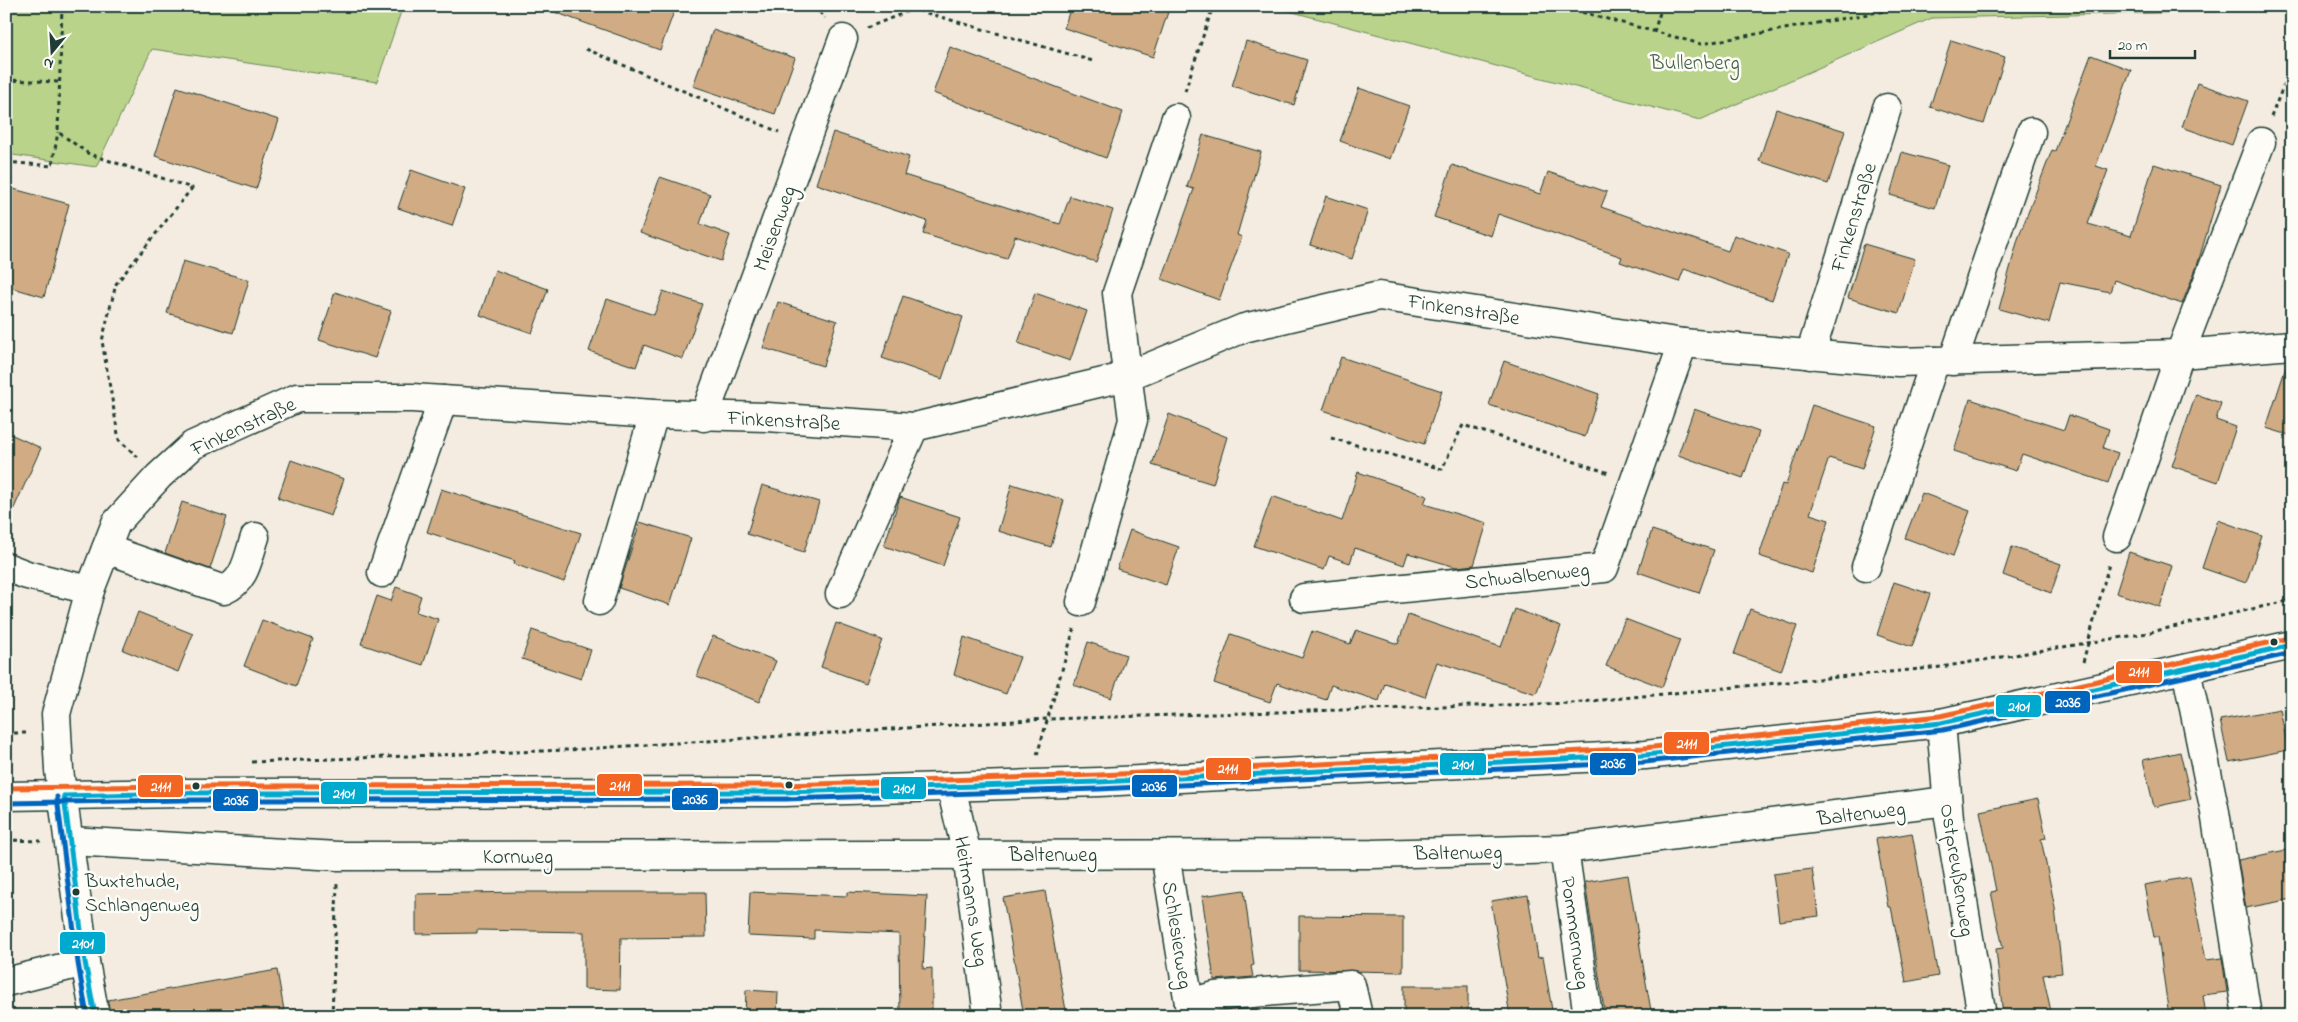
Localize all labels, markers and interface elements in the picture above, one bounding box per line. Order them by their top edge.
north arrow [28,28,78,78]
scale bar [2110,28,2196,60]
text: 20 m [2118,35,2148,57]
park label: Bullenberg [1649,49,1740,81]
text: N [41,51,56,74]
street label: Finkenstraße [1824,159,1886,277]
street label: Meisenweg [747,182,807,276]
street label: Finkenstraße [1405,287,1522,335]
street label: Finkenstraße [186,390,302,466]
street label: Finkenstraße [726,404,842,440]
street label: Schwalbenweg [1464,556,1591,600]
unlabelled marker [2269,637,2279,647]
line badge: 2111 [2115,660,2163,684]
text: 2111 [2128,662,2150,683]
line badge: 2036 [2044,690,2091,714]
text: 2036 [2055,693,2081,714]
line badge: 2101 [1995,694,2042,718]
text: 2101 [2007,697,2030,718]
line badge: 2111 [1663,731,1710,755]
text: 2111 [1676,734,1698,755]
line badge: 2101 [1439,752,1487,776]
line badge: 2036 [1589,752,1637,776]
text: 2036 [1600,754,1626,775]
text: 2101 [1451,755,1474,776]
line badge: 2111 [1205,757,1252,781]
text: 2111 [1217,759,1239,780]
line badge: 2111 [596,773,643,797]
line badge: 2111 [137,774,184,798]
line badge: 2036 [1131,774,1178,798]
text: 2111 [609,776,631,797]
line badge: 2101 [880,776,927,800]
text: 2111 [150,777,172,798]
text: 2036 [1141,777,1167,798]
text: 2101 [892,779,915,800]
unlabelled marker [784,780,794,790]
unlabelled marker [191,781,201,791]
line badge: 2101 [320,781,368,805]
text: 2101 [332,784,355,805]
line badge: 2036 [671,787,719,811]
line badge: 2036 [212,788,259,812]
text: 2036 [682,790,708,811]
text: 2036 [223,791,249,812]
street label: Baltenweg [1815,795,1907,837]
street label: Ostpreußenweg [1929,802,1981,939]
street label: Heitmanns Weg [943,834,995,969]
street label: Baltenweg [1413,838,1503,872]
street label: Baltenweg [1008,841,1097,873]
street label: Kornweg [483,843,553,875]
place label: Buxtehude, Schlangenweg [84,868,199,922]
street label: Pommernweg [1549,875,1597,992]
street label: Schlesierweg [1151,879,1199,992]
marker: Buxtehude, Schlangenweg [71,887,81,897]
line badge: 2101 [59,931,106,955]
text: 2101 [71,934,94,955]

